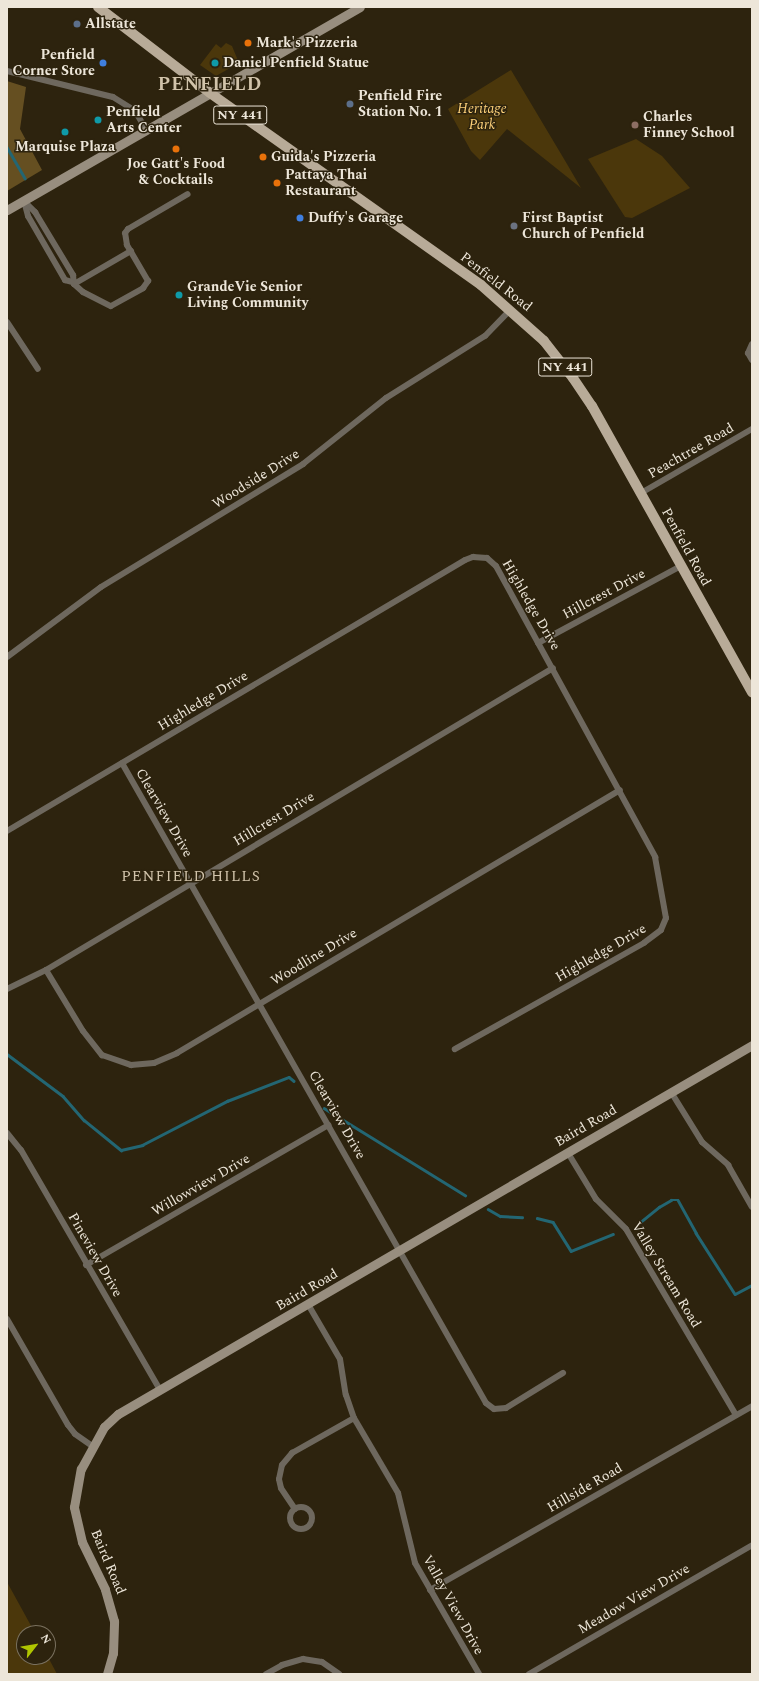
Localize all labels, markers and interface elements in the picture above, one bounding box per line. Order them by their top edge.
place label: Allstate [85,16,136,32]
marker: Allstate [72,19,82,29]
place label: Mark's Pizzeria [256,35,358,51]
marker: Mark's Pizzeria [243,38,253,48]
place label: Penfield Corner Store [12,47,95,80]
place label: Daniel Penfield Statue [223,55,369,71]
marker: Penfield Corner Store [98,58,108,68]
marker: Daniel Penfield Statue [210,58,220,68]
district label: PENFIELD [158,74,262,96]
place label: Penfield Fire Station No. 1 [358,88,443,120]
marker: Penfield Fire Station No. 1 [345,99,355,109]
park label: Heritage Park [457,101,507,134]
place label: Penfield Arts Center [106,104,182,136]
road number: NY 441 [213,104,267,126]
place label: Charles Finney School [643,109,735,142]
marker: Penfield Arts Center [93,115,103,125]
marker: Charles Finney School [630,120,640,130]
marker: Marquise Plaza [60,127,70,137]
place label: Marquise Plaza [15,139,115,155]
marker: Joe Gatt's Food & Cocktails [171,144,181,154]
place label: Guida's Pizzeria [271,149,376,165]
marker: Guida's Pizzeria [258,152,268,162]
place label: Joe Gatt's Food & Cocktails [127,156,225,188]
place label: Pattaya Thai Restaurant [285,167,367,200]
marker: Pattaya Thai Restaurant [272,178,282,188]
place label: Duffy's Garage [308,210,403,226]
place label: First Baptist Church of Penfield [522,210,644,242]
marker: Duffy's Garage [295,213,305,223]
marker: First Baptist Church of Penfield [509,221,519,231]
street label: Penfield Road [457,249,535,315]
place label: GrandeVie Senior Living Community [187,279,308,312]
marker: GrandeVie Senior Living Community [174,290,184,300]
road number: NY 441 [538,356,592,378]
street label: Peachtree Road [645,420,737,482]
street label: Woodside Drive [209,446,303,512]
street label: Penfield Road [658,505,714,589]
street label: Highledge Drive [498,557,564,653]
street label: Hillcrest Drive [560,565,648,623]
street label: Highledge Drive [155,667,251,735]
street label: Clearview Drive [132,766,196,860]
street label: Hillcrest Drive [230,788,318,850]
district label: PENFIELD HILLS [121,868,261,886]
street label: Highledge Drive [553,920,649,986]
street label: Woodline Drive [268,925,360,989]
street label: Clearview Drive [305,1068,369,1162]
street label: Baird Road [552,1102,620,1150]
street label: Willowview Drive [149,1150,253,1220]
street label: Pineview Drive [64,1210,126,1300]
street label: Valley Stream Road [628,1219,704,1331]
street label: Baird Road [273,1266,341,1314]
street label: Hillside Road [544,1460,626,1516]
street label: Baird Road [87,1527,129,1597]
street label: Valley View Drive [419,1552,487,1658]
street label: Meadow View Drive [575,1560,693,1638]
north arrow [16,1625,56,1665]
text: N [36,1631,55,1647]

